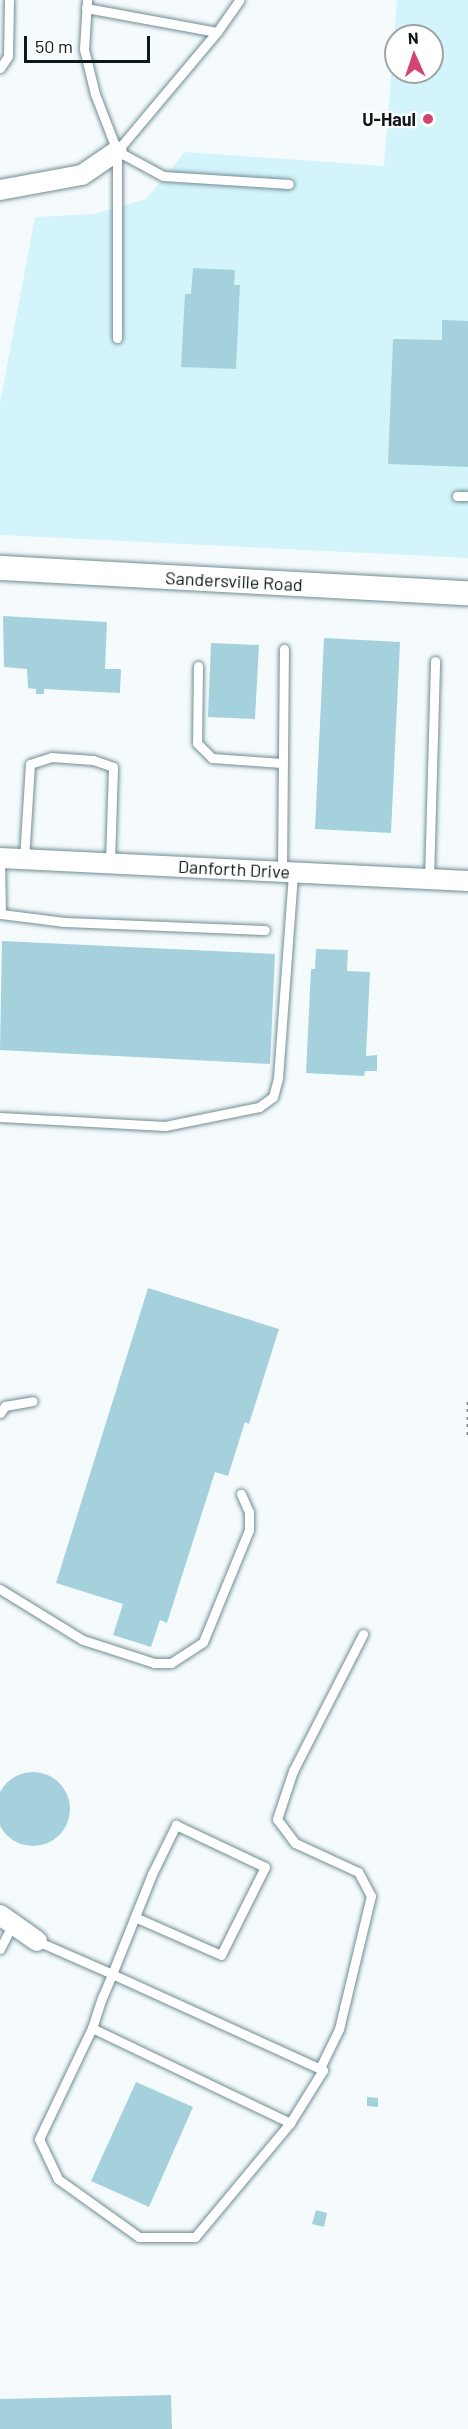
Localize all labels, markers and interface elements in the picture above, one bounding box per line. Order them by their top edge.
scale bar [27,24,153,62]
north arrow [384,24,444,84]
text: N [407,28,419,47]
text: 50 m [35,35,73,57]
place label: U-Haul [362,108,416,130]
marker: U-Haul [421,112,435,126]
street label: Sandersville Road [165,567,303,595]
street label: Danforth Drive [177,855,291,883]

